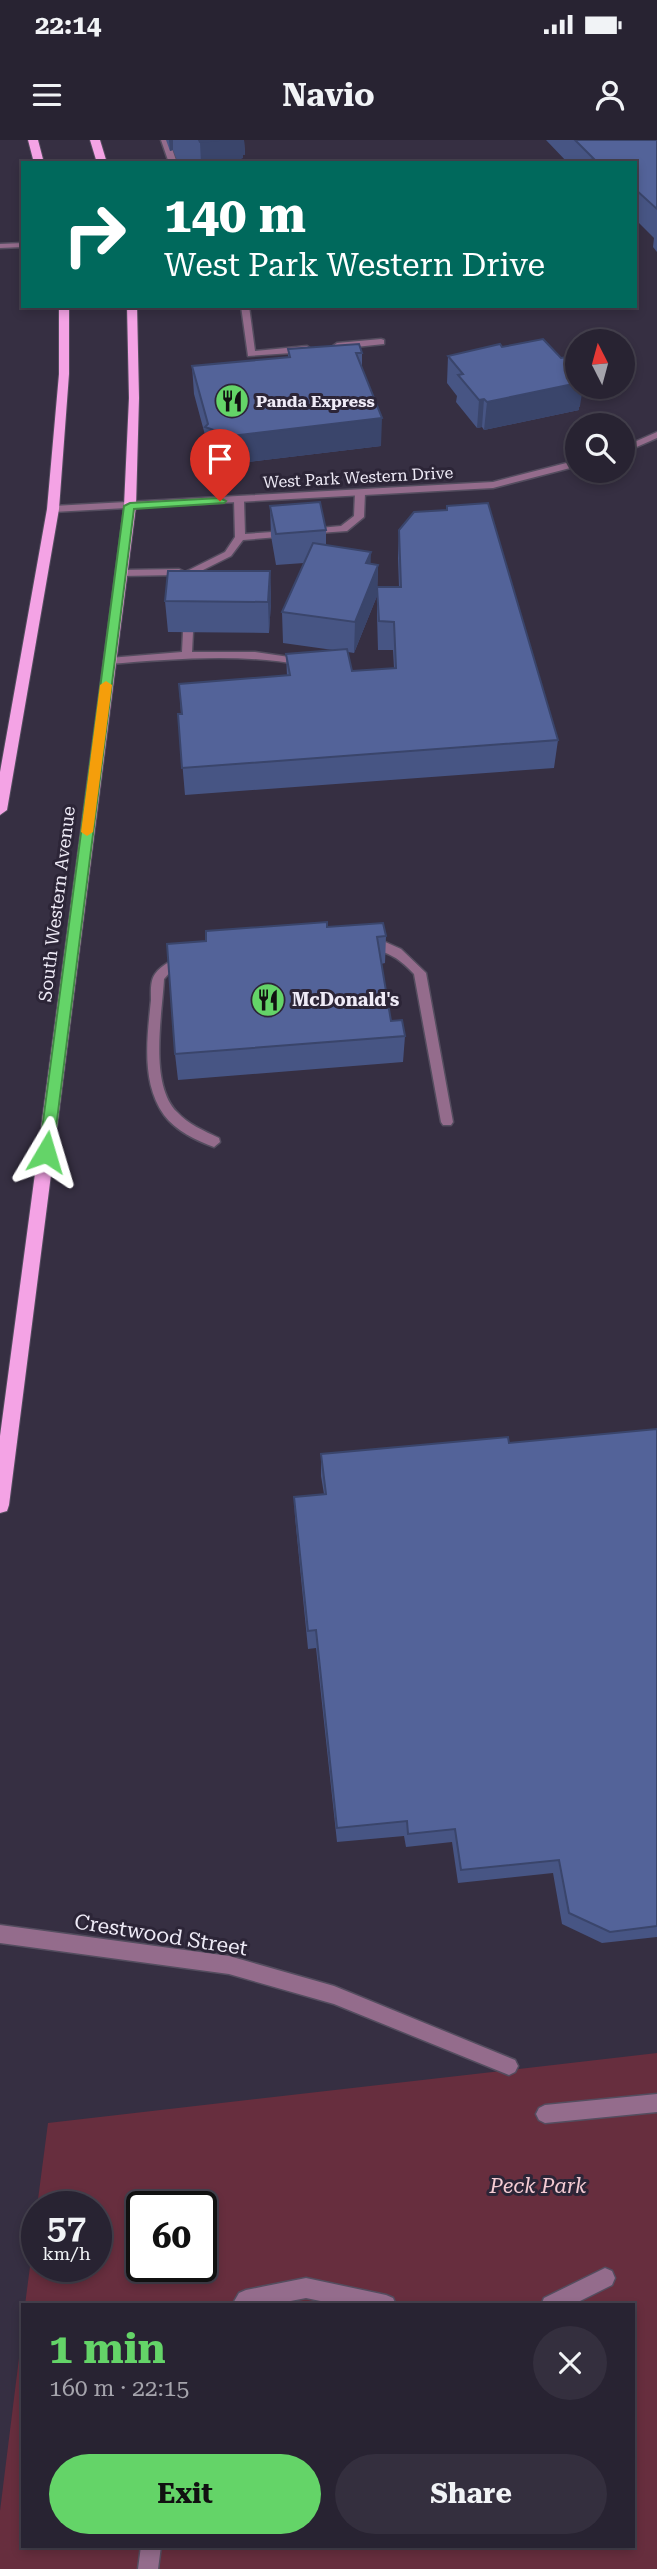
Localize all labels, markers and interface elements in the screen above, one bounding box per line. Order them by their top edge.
text: 22:14 [35,10,101,40]
icon: menu [28,76,66,114]
text: Navio [282,76,375,114]
icon: person [591,76,629,114]
text: 140 m [164,187,306,244]
icon: right [49,189,140,280]
text: West Park Western Drive [164,246,545,284]
north arrow [565,329,635,399]
map controls [565,329,635,483]
restaurant icon: Panda Express [213,382,251,420]
place label: Panda Express [256,392,375,411]
button: search [565,413,635,483]
pin [190,429,250,501]
icon: arrive [201,440,239,478]
street label: West Park Western Drive [262,463,454,492]
street label: South Western Avenue [34,805,79,1003]
restaurant icon: McDonald's [249,981,287,1019]
place label: McDonald's [292,989,399,1010]
position arrow [9,1115,83,1189]
street label: Crestwood Street [73,1909,249,1961]
park label: Peck Park [488,2174,587,2198]
speed limit sign: 60 [126,2191,217,2282]
text: 57 [47,2207,86,2248]
text: km/h [42,2243,91,2264]
text: 1 min [49,2324,166,2373]
button: close [533,2326,607,2400]
text: 160 m · 22:15 [49,2375,189,2402]
button: Exit [49,2454,321,2534]
button: Share [335,2454,607,2534]

